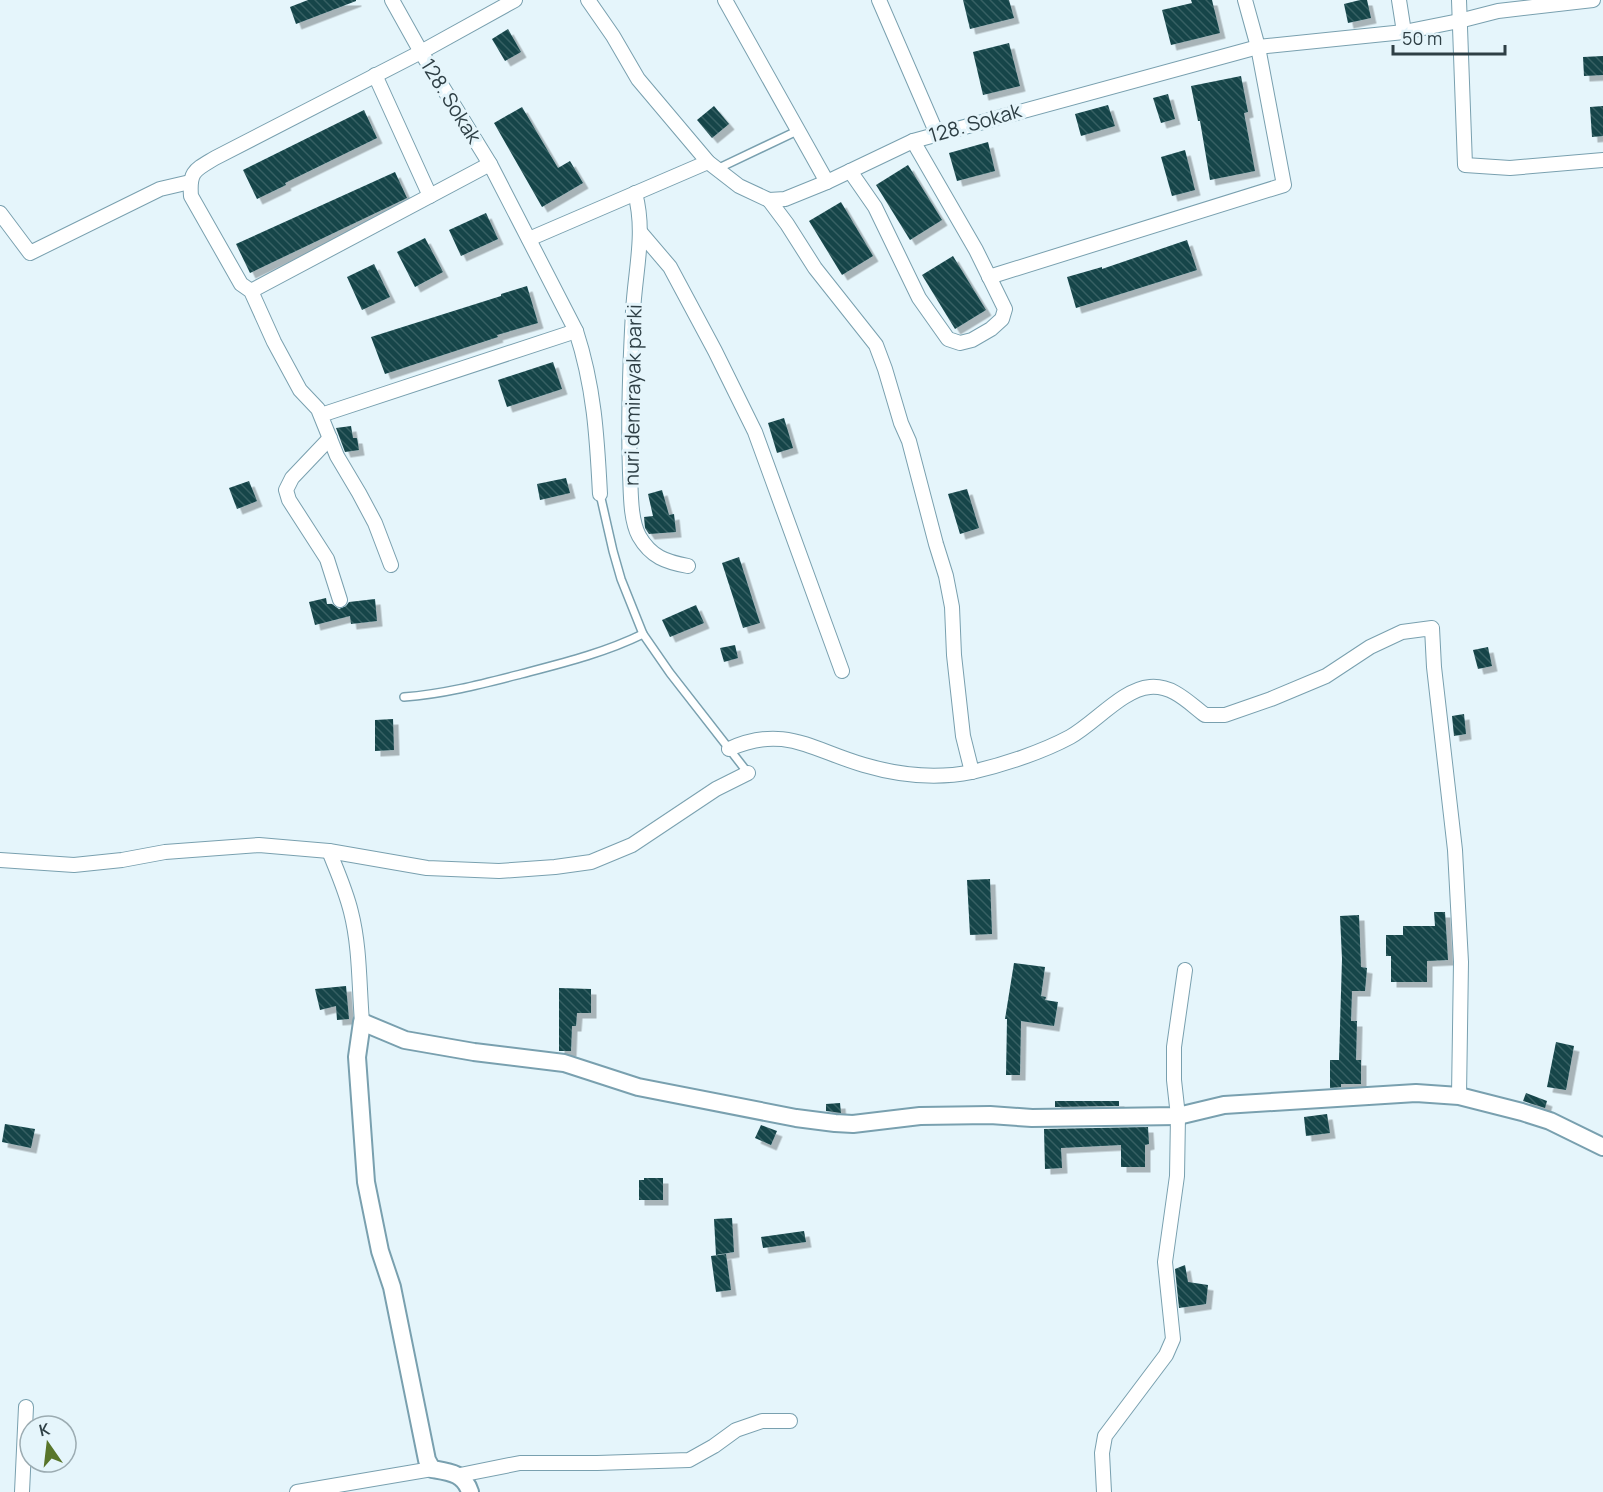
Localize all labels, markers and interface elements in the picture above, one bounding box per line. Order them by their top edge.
scale bar [1393,18,1506,56]
text: 50 m [1402,26,1442,50]
street label: 128. Sokak [415,53,489,149]
street label: 128. Sokak [925,96,1025,149]
street label: nuri demirayak parki [617,304,648,486]
north arrow [18,1414,78,1474]
text: K [37,1417,53,1441]

